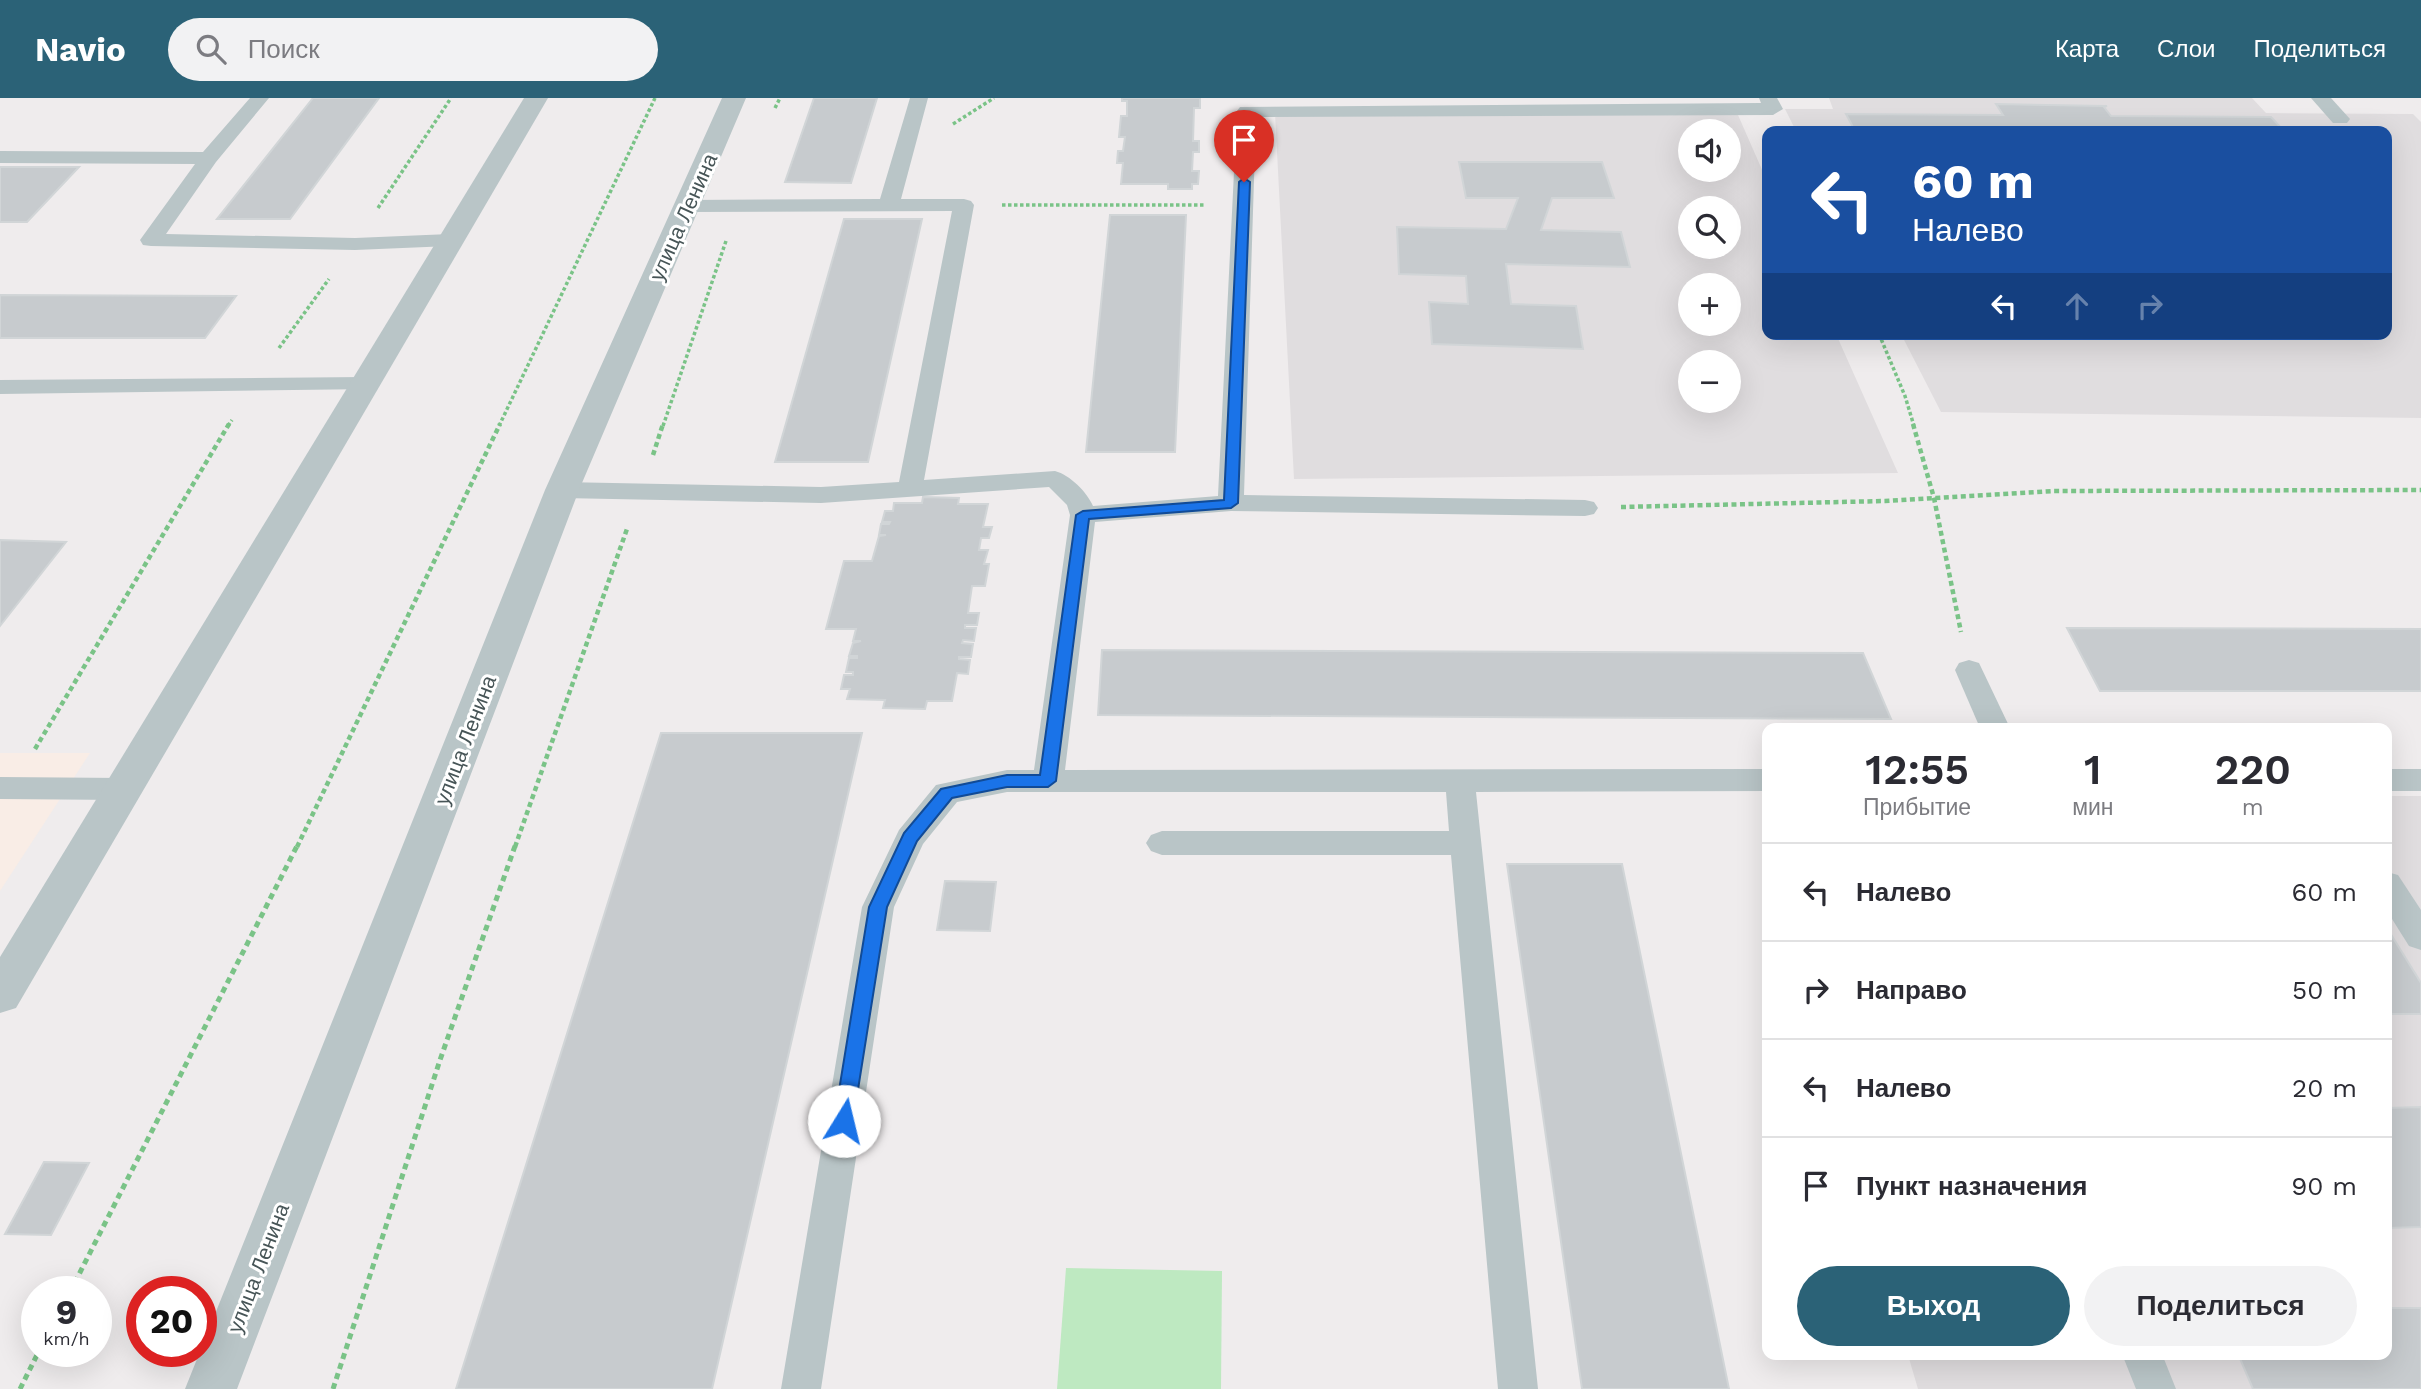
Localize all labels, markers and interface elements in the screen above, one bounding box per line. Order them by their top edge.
search box [168,18,658,81]
text: Navio [35,30,126,69]
icon: search [192,30,230,68]
text: Поиск [248,34,320,64]
text: Карта [2055,35,2119,63]
text: Слои [2157,35,2215,63]
text: Поделиться [2253,35,2386,63]
pin [1214,110,1274,182]
map controls [1678,119,1741,413]
button: sound [1678,119,1741,182]
icon: arrive [1225,121,1263,159]
street label: улица Ленина [644,149,722,285]
text: 60 m [1912,152,2034,210]
icon: left [1797,154,1888,245]
button: search [1678,196,1741,259]
text: Налево [1912,211,2024,249]
button: + [1678,273,1741,336]
icon: left [1985,287,2023,325]
icon: ahead [2058,287,2096,325]
icon: right [2131,287,2169,325]
button: − [1678,350,1741,413]
street label: улица Ленина [429,671,501,808]
text: 12:55 [1865,745,1969,794]
text: 1 [2084,745,2102,794]
text: 220 [2215,745,2291,794]
text: Прибытие [1863,794,1971,821]
text: мин [2072,794,2114,821]
text: m [2242,794,2264,821]
icon: left [1797,873,1835,911]
text: Налево [1856,877,1951,907]
text: 60 m [2291,877,2357,907]
icon: right [1797,971,1835,1009]
text: Направо [1856,975,1967,1005]
text: 50 m [2292,975,2357,1005]
icon: left [1797,1069,1835,1107]
text: Налево [1856,1073,1951,1103]
text: 20 m [2292,1073,2357,1103]
position arrow [807,1084,881,1158]
icon: arrive [1797,1167,1835,1205]
text: Пункт назначения [1856,1171,2087,1201]
text: 90 m [2291,1171,2357,1201]
street label: улица Ленина [222,1199,294,1336]
button: Выход [1797,1266,2070,1346]
button: Поделиться [2084,1266,2357,1346]
speed limit sign: 20 [126,1276,217,1367]
text: 9 [56,1291,77,1333]
text: km/h [43,1328,90,1349]

